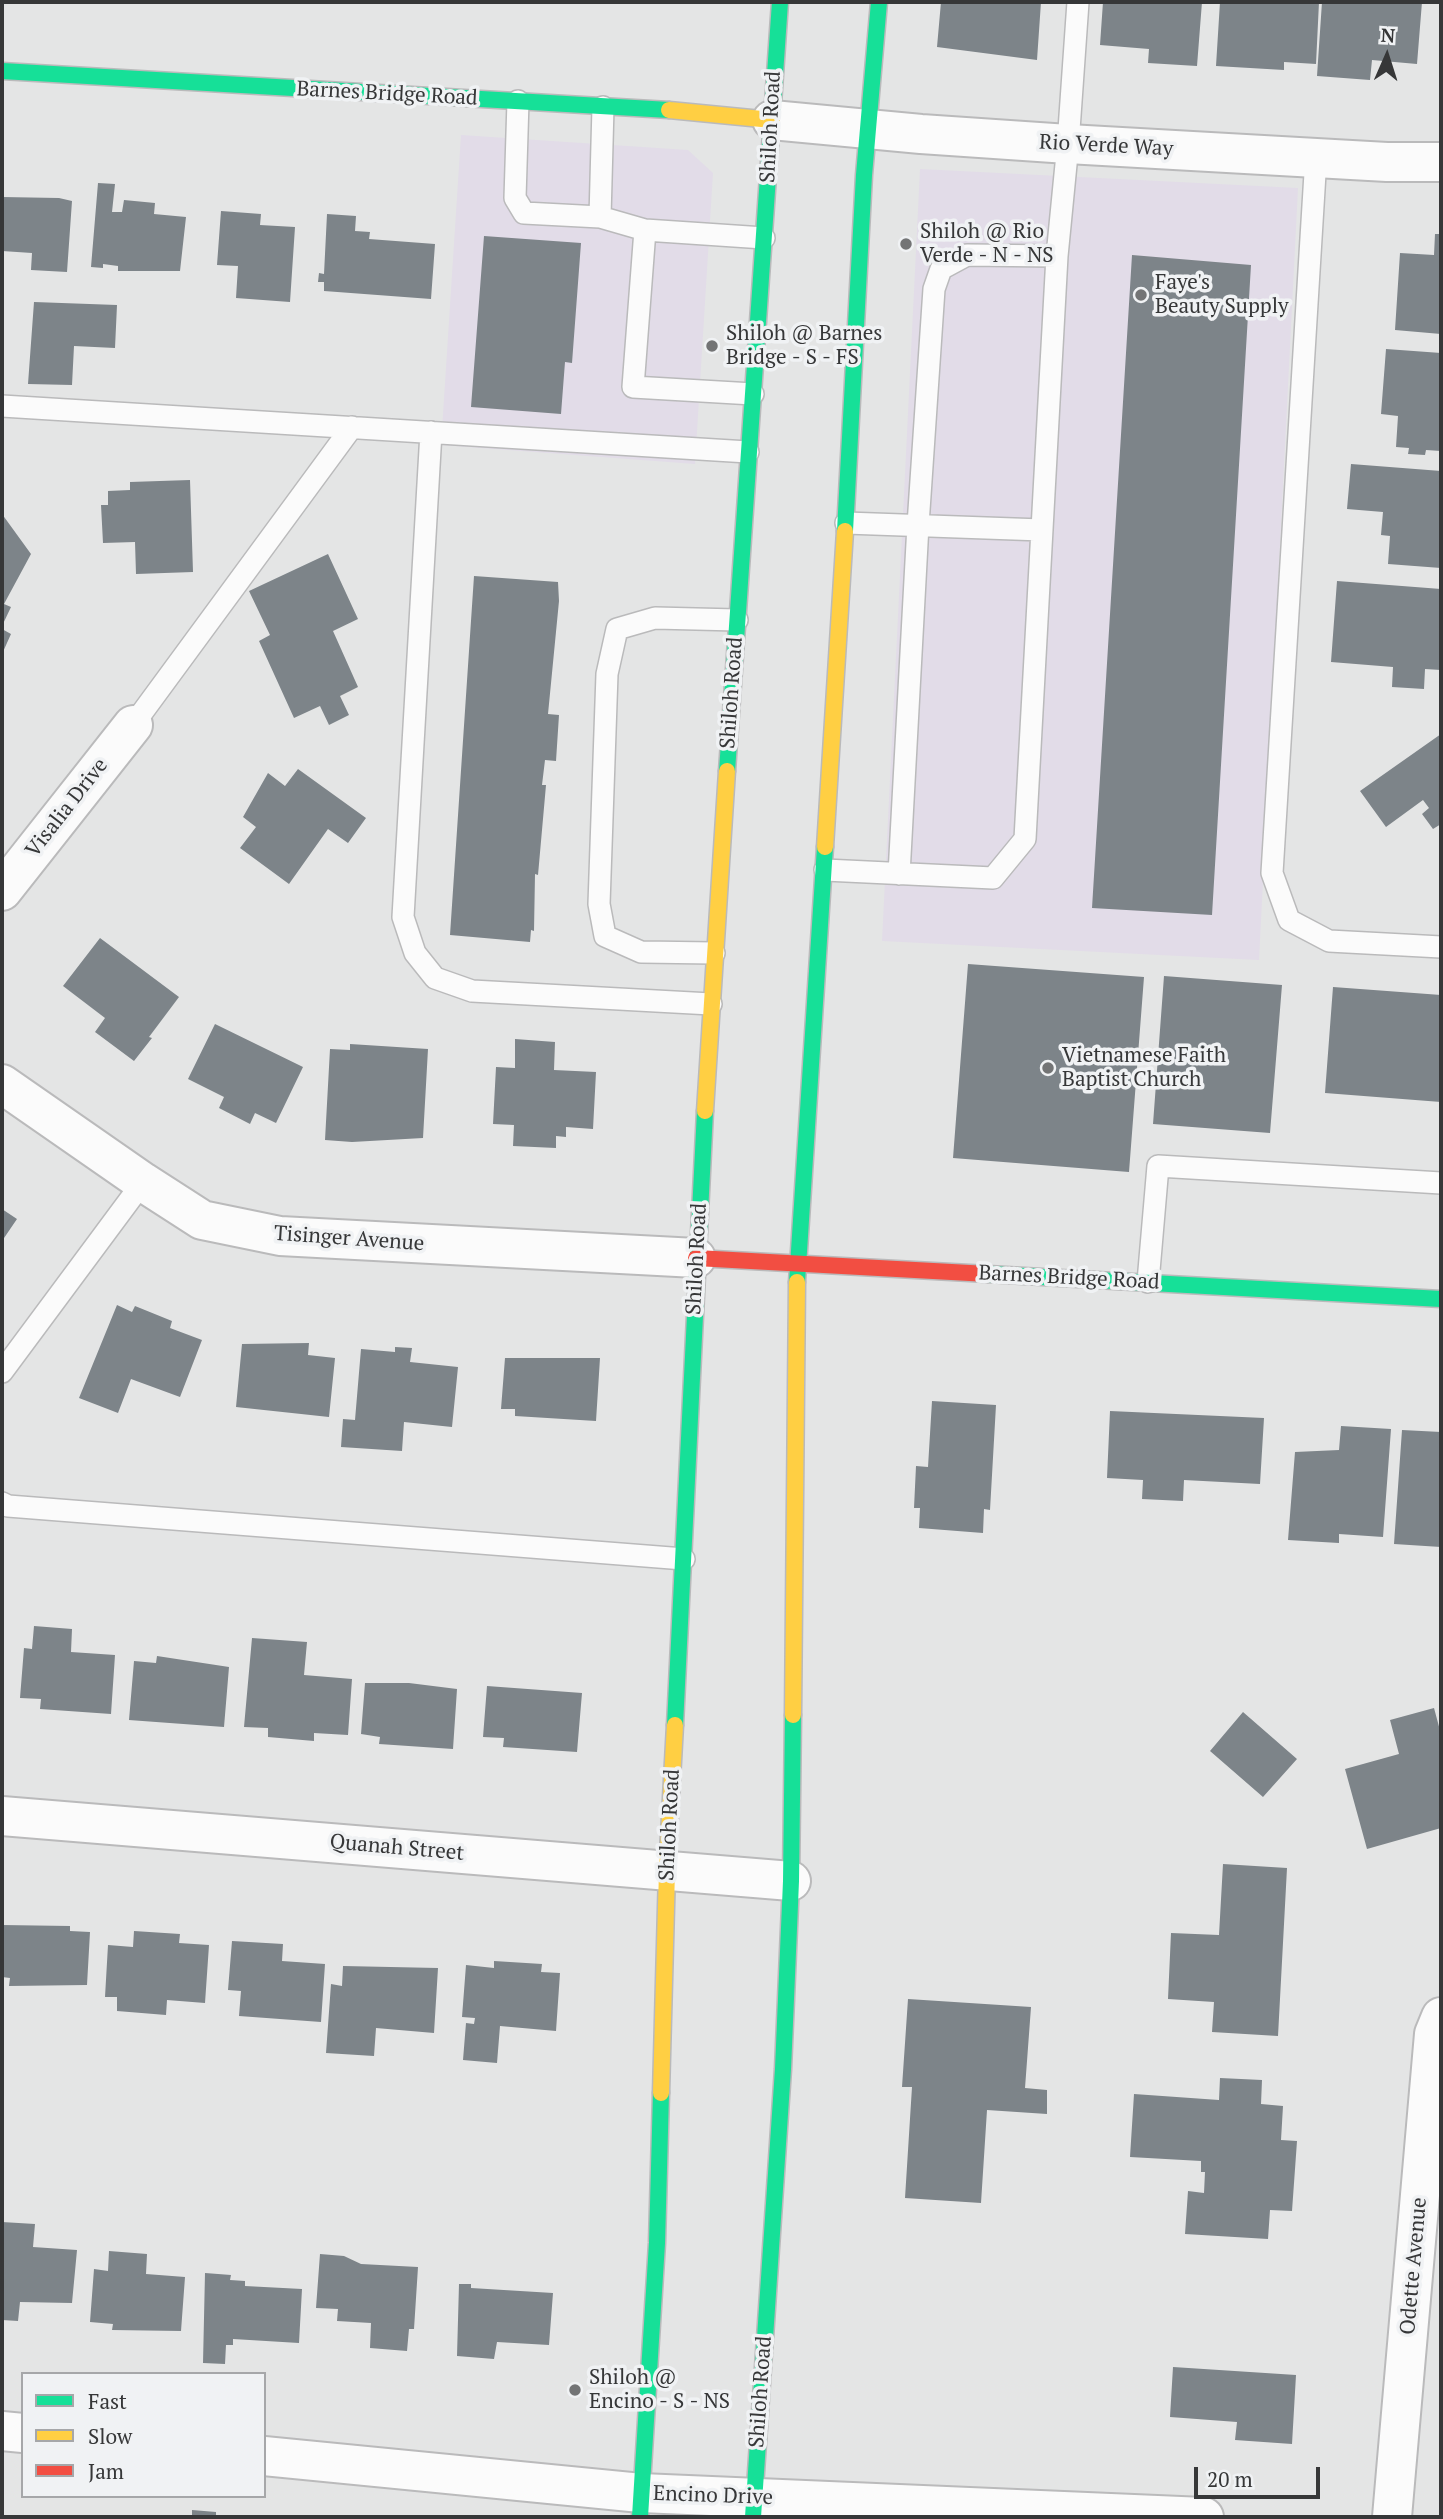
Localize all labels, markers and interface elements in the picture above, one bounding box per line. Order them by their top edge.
north arrow [1352,21,1422,91]
text: N [1380,22,1396,47]
street label: Shiloh Road [755,70,787,184]
street label: Barnes Bridge Road [296,77,478,111]
street label: Rio Verde Way [1038,130,1174,162]
place label: Shiloh @ Rio Verde - N - NS [920,219,1054,269]
marker: Shiloh @ Rio Verde - N - NS [898,236,914,252]
place label: Faye's Beauty Supply [1155,270,1289,320]
marker: Faye's Beauty Supply [1133,287,1149,303]
place label: Shiloh @ Barnes Bridge - S - FS [726,321,882,371]
marker: Shiloh @ Barnes Bridge - S - FS [704,338,720,354]
street label: Shiloh Road [716,636,748,750]
street label: Visalia Drive [20,753,114,863]
place label: Vietnamese Faith Baptist Church [1062,1043,1226,1093]
marker: Vietnamese Faith Baptist Church [1040,1060,1056,1076]
street label: Shiloh Road [681,1202,713,1316]
street label: Tisinger Avenue [273,1221,425,1257]
street label: Barnes Bridge Road [978,1261,1160,1295]
street label: Shiloh Road [654,1768,686,1882]
street label: Quanah Street [329,1830,465,1866]
street label: Odette Avenue [1395,2196,1433,2336]
street label: Shiloh Road [745,2335,777,2449]
place label: Shiloh @ Encino - S - NS [589,2365,730,2415]
legend [21,2372,266,2498]
marker: Shiloh @ Encino - S - NS [567,2382,583,2398]
text: Fast [88,2387,127,2415]
text: Slow [88,2422,132,2450]
scale bar [1198,2452,1324,2496]
text: Jam [88,2457,124,2485]
text: 20 m [1207,2465,1253,2493]
street label: Encino Drive [653,2481,773,2511]

